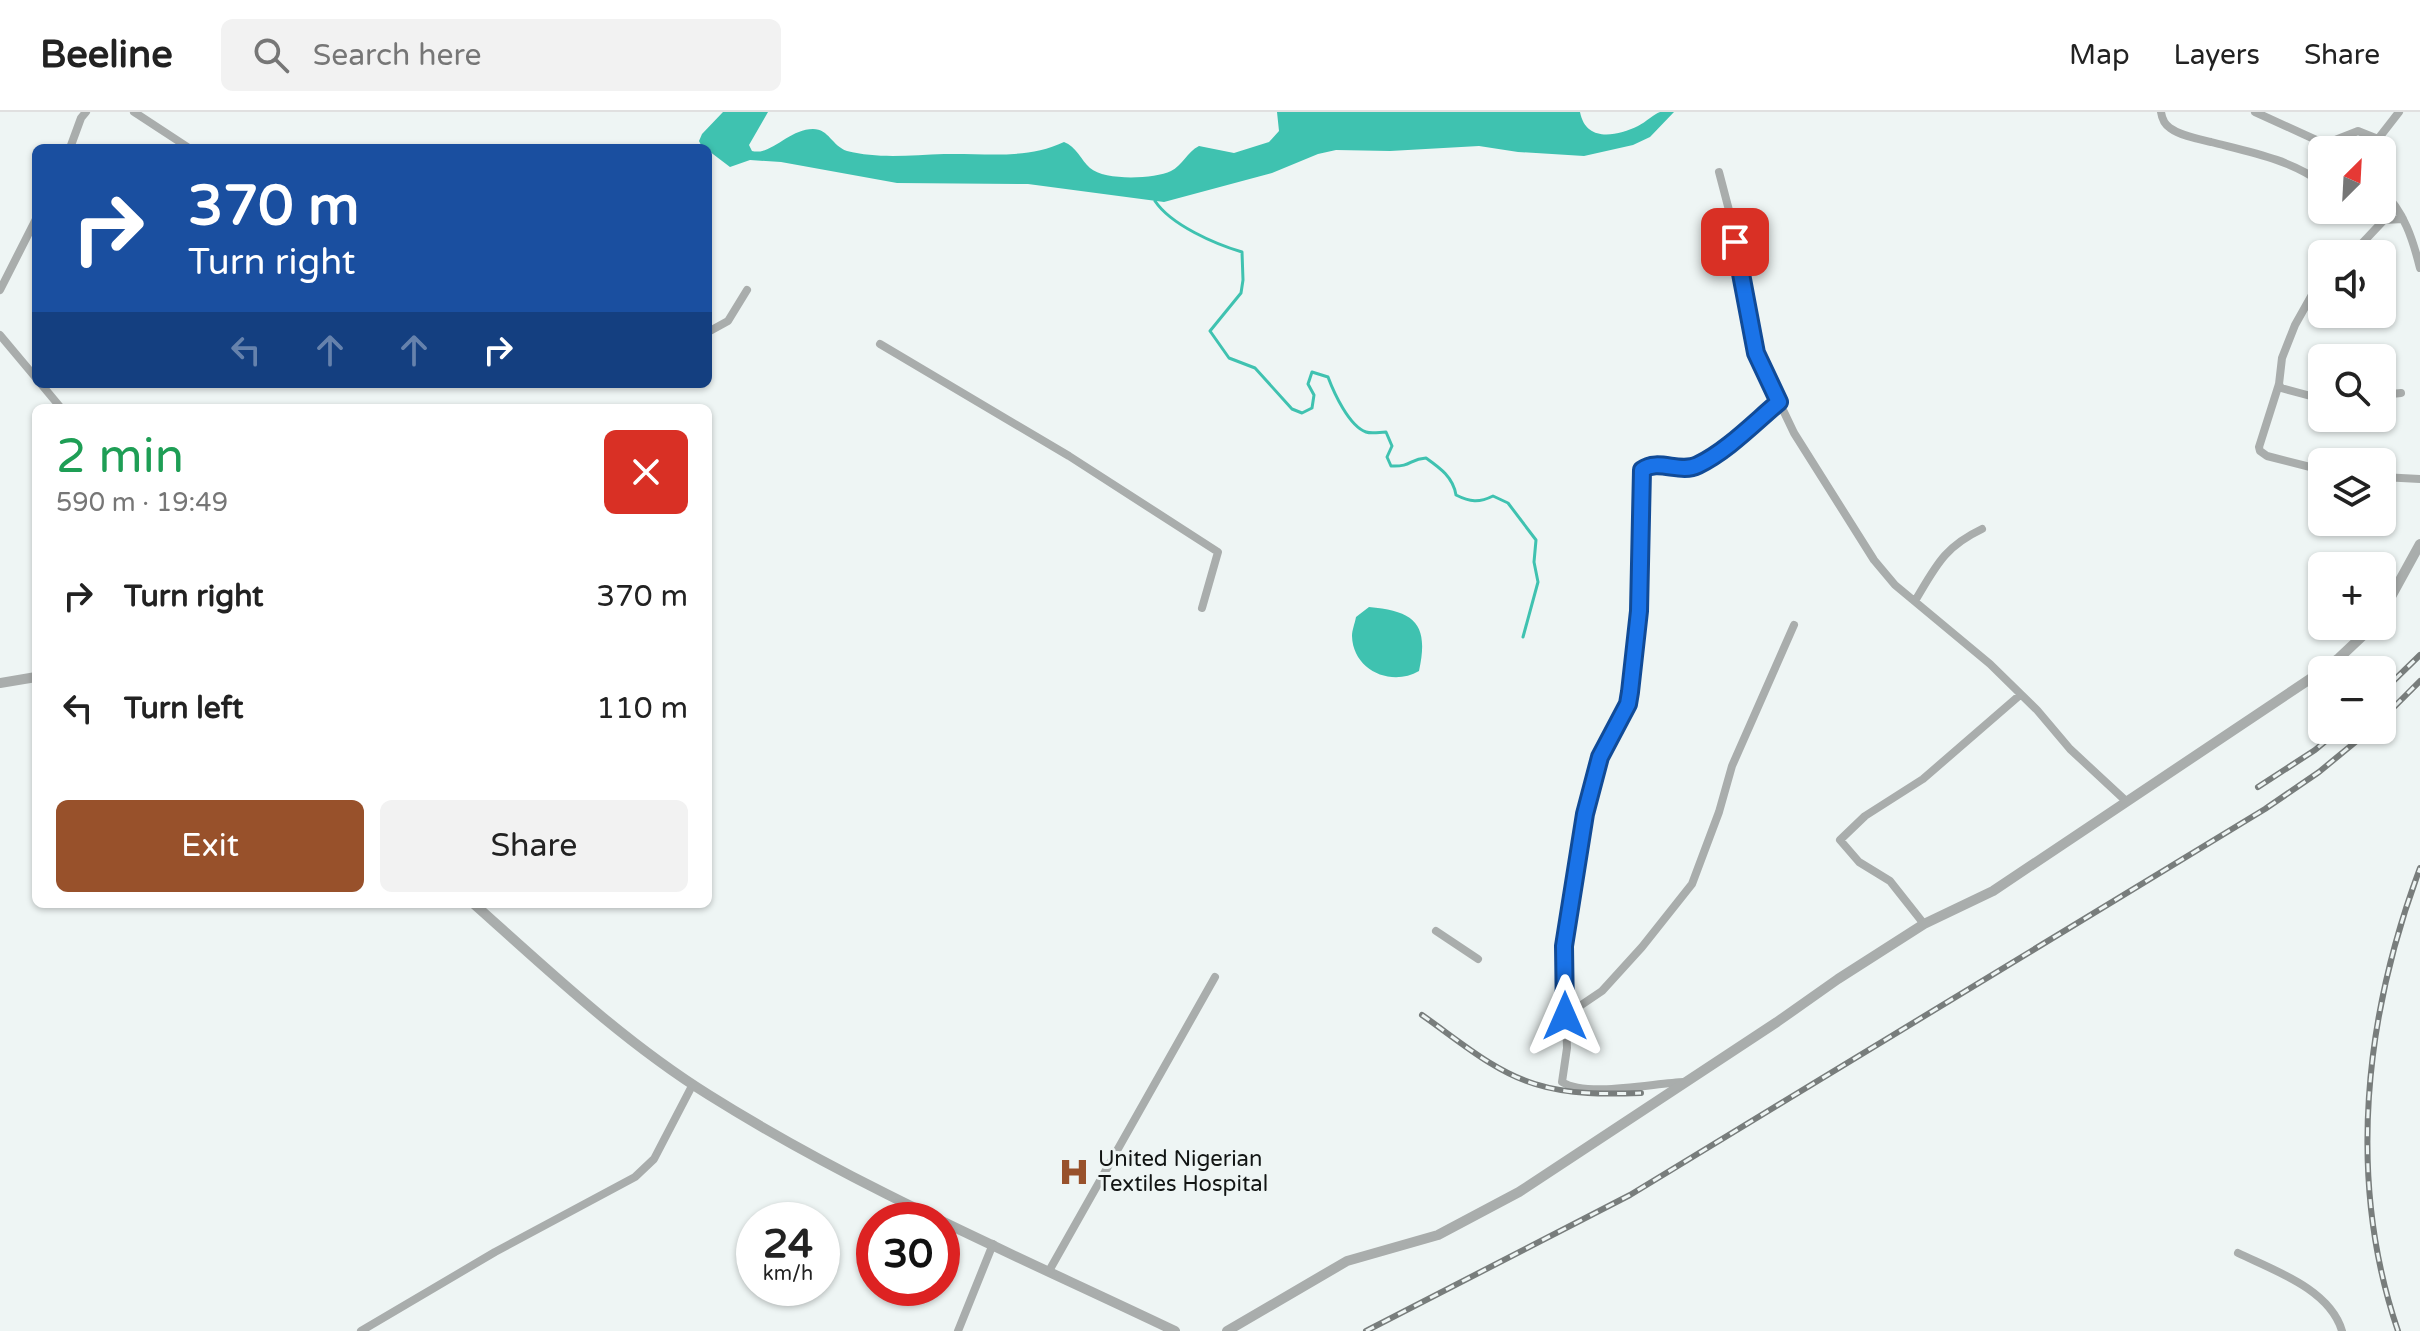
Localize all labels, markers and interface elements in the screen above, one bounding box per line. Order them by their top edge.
search box [221,19,781,91]
text: Beeline [40,32,173,78]
icon: search [249,33,293,77]
text: Search here [313,37,481,74]
text: Map [2069,38,2130,72]
text: Layers [2174,38,2260,72]
text: Share [2304,38,2380,72]
north arrow [2308,136,2396,224]
map controls [2308,136,2396,744]
text: 370 m [188,173,359,240]
icon: right [56,176,160,280]
pin [1701,208,1769,276]
icon: arrive [1713,220,1757,264]
button: sound [2308,240,2396,328]
text: Turn right [188,241,355,284]
icon: left [224,328,268,372]
icon: ahead [308,328,352,372]
icon: ahead [392,328,436,372]
icon: right [476,328,520,372]
button: search [2308,344,2396,432]
text: 2 min [56,428,184,486]
button: close [604,430,688,514]
button: layers [2308,448,2396,536]
text: 590 m · 19:49 [56,487,228,518]
button: + [2308,552,2396,640]
icon: right [56,574,100,618]
text: Turn right [124,578,264,615]
text: 370 m [596,578,688,615]
button: − [2308,656,2396,744]
icon: left [56,686,100,730]
text: Turn left [124,690,243,727]
text: 110 m [596,690,688,727]
button: Exit [56,800,364,892]
button: Share [380,800,688,892]
position arrow [1523,974,1607,1058]
place label: United Nigerian Textiles Hospital [1098,1146,1268,1197]
hospital icon: United Nigerian Textiles Hospital [1057,1155,1091,1189]
speed limit sign: 30 [856,1202,960,1306]
text: 24 [763,1220,813,1268]
text: km/h [763,1262,813,1286]

